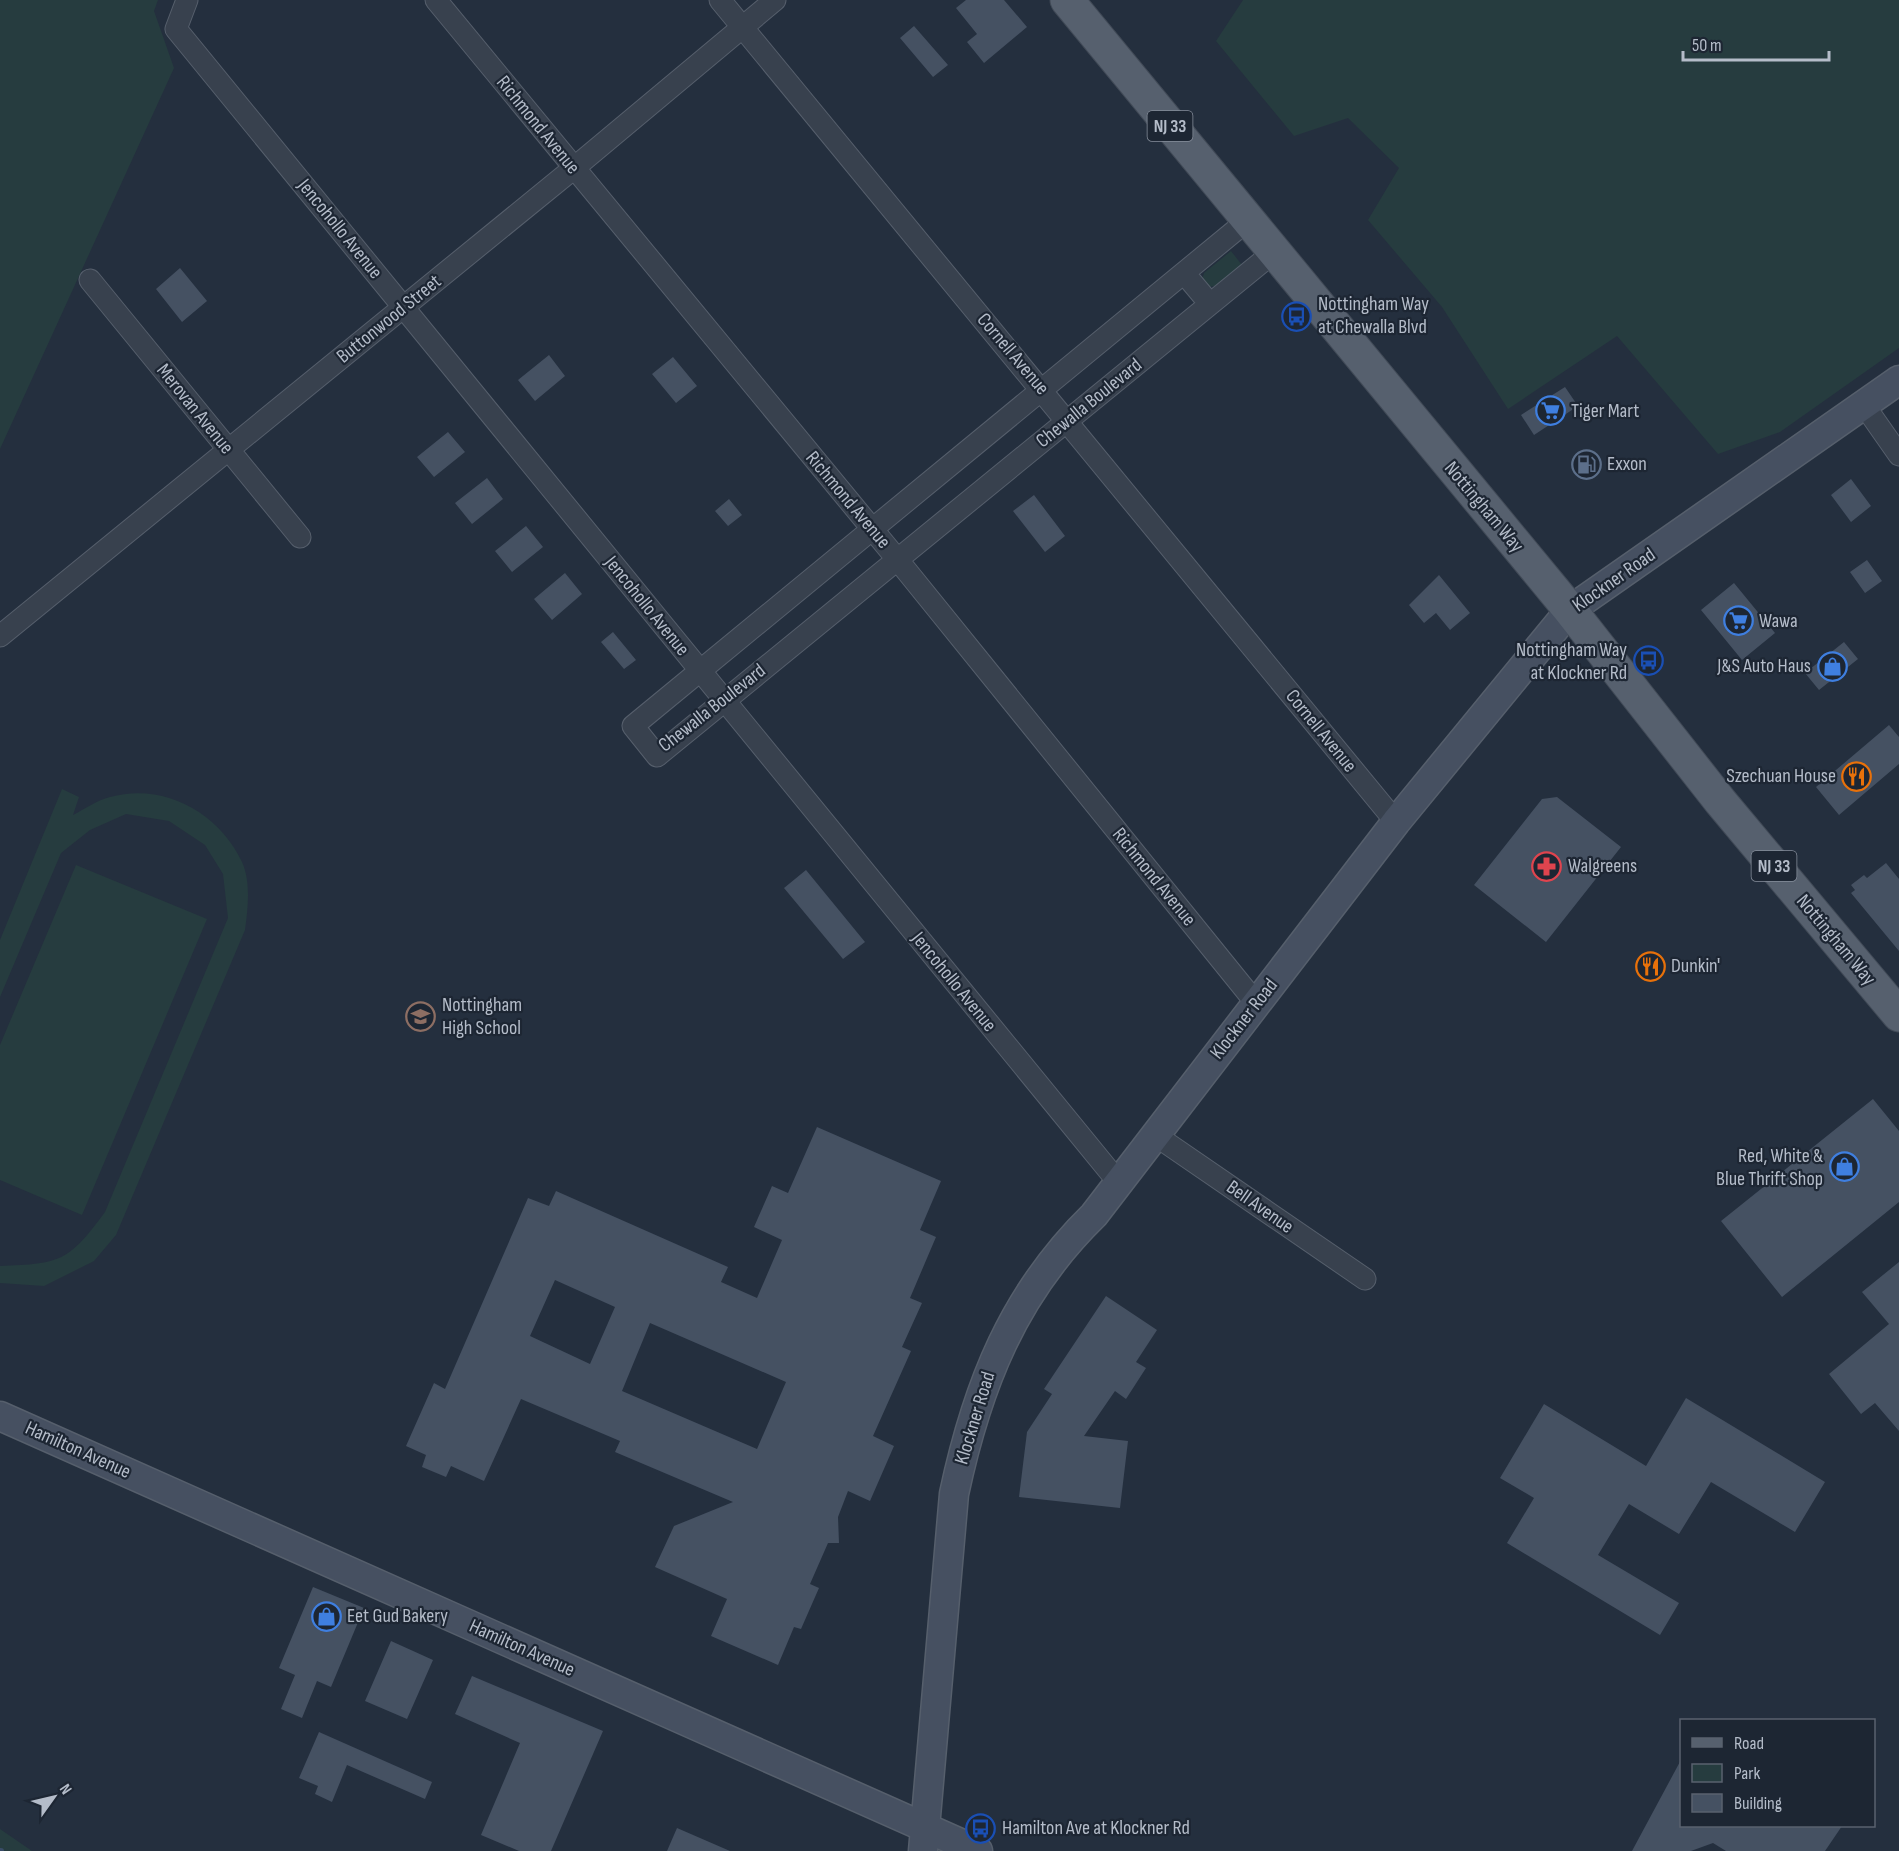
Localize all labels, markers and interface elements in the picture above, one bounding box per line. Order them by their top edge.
scale bar [1683,24,1828,62]
text: 50 m [1692,35,1722,56]
street label: Richmond Avenue [491,71,585,179]
road number: NJ 33 [1148,111,1192,141]
street label: Jencohollo Avenue [292,173,388,284]
street label: Buttonwood Street [332,270,446,368]
place label: Nottingham Way at Chewalla Blvd [1318,292,1429,339]
bus stop icon: Nottingham Way at Chewalla Blvd [1281,300,1313,332]
street label: Cornell Avenue [972,308,1054,400]
street label: Chewalla Boulevard [1031,353,1147,453]
street label: Merovan Avenue [151,359,239,459]
supermarket icon: Tiger Mart [1534,395,1566,427]
place label: Tiger Mart [1571,399,1639,423]
street label: Richmond Avenue [800,446,896,554]
fuel station icon: Exxon [1570,448,1602,480]
place label: Exxon [1607,452,1647,476]
street label: Nottingham Way [1439,457,1529,557]
street label: Klockner Road [1568,543,1660,617]
street label: Jencohollo Avenue [599,550,695,661]
supermarket icon: Wawa [1722,605,1754,637]
place label: Wawa [1759,609,1798,633]
place label: Nottingham Way at Klockner Rd [1516,638,1627,685]
bus stop icon: Nottingham Way at Klockner Rd [1632,645,1664,677]
shop icon: J&S Auto Haus [1816,650,1848,682]
place label: J&S Auto Haus [1716,654,1811,678]
street label: Chewalla Boulevard [654,659,770,757]
street label: Cornell Avenue [1280,685,1362,777]
restaurant icon: Szechuan House [1841,760,1873,792]
place label: Szechuan House [1726,764,1836,788]
street label: Richmond Avenue [1107,823,1201,931]
pharmacy icon: Walgreens [1531,850,1563,882]
road number: NJ 33 [1752,851,1796,881]
place label: Walgreens [1568,854,1637,878]
street label: Nottingham Way [1791,890,1881,990]
street label: Jencohollo Avenue [906,926,1002,1037]
restaurant icon: Dunkin' [1634,950,1666,982]
place label: Dunkin' [1671,954,1720,978]
street label: Klockner Road [1205,974,1283,1064]
place label: Nottingham High School [442,993,522,1040]
school or university icon: Nottingham High School [405,1000,437,1032]
place label: Red, White & Blue Thrift Shop [1716,1144,1823,1191]
shop icon: Red, White & Blue Thrift Shop [1828,1151,1860,1183]
street label: Bell Avenue [1222,1175,1298,1239]
street label: Klockner Road [950,1369,1000,1467]
street label: Hamilton Avenue [21,1416,135,1484]
shop icon: Eet Gud Bakery [310,1600,342,1632]
place label: Eet Gud Bakery [347,1604,448,1628]
street label: Hamilton Avenue [465,1614,579,1682]
legend [1680,1719,1875,1827]
text: Road [1734,1733,1764,1754]
text: Park [1734,1763,1760,1784]
north arrow [24,1767,84,1827]
text: N [55,1781,75,1798]
text: Building [1734,1793,1782,1814]
bus stop icon: Hamilton Ave at Klockner Rd [965,1812,997,1844]
place label: Hamilton Ave at Klockner Rd [1002,1816,1190,1840]

